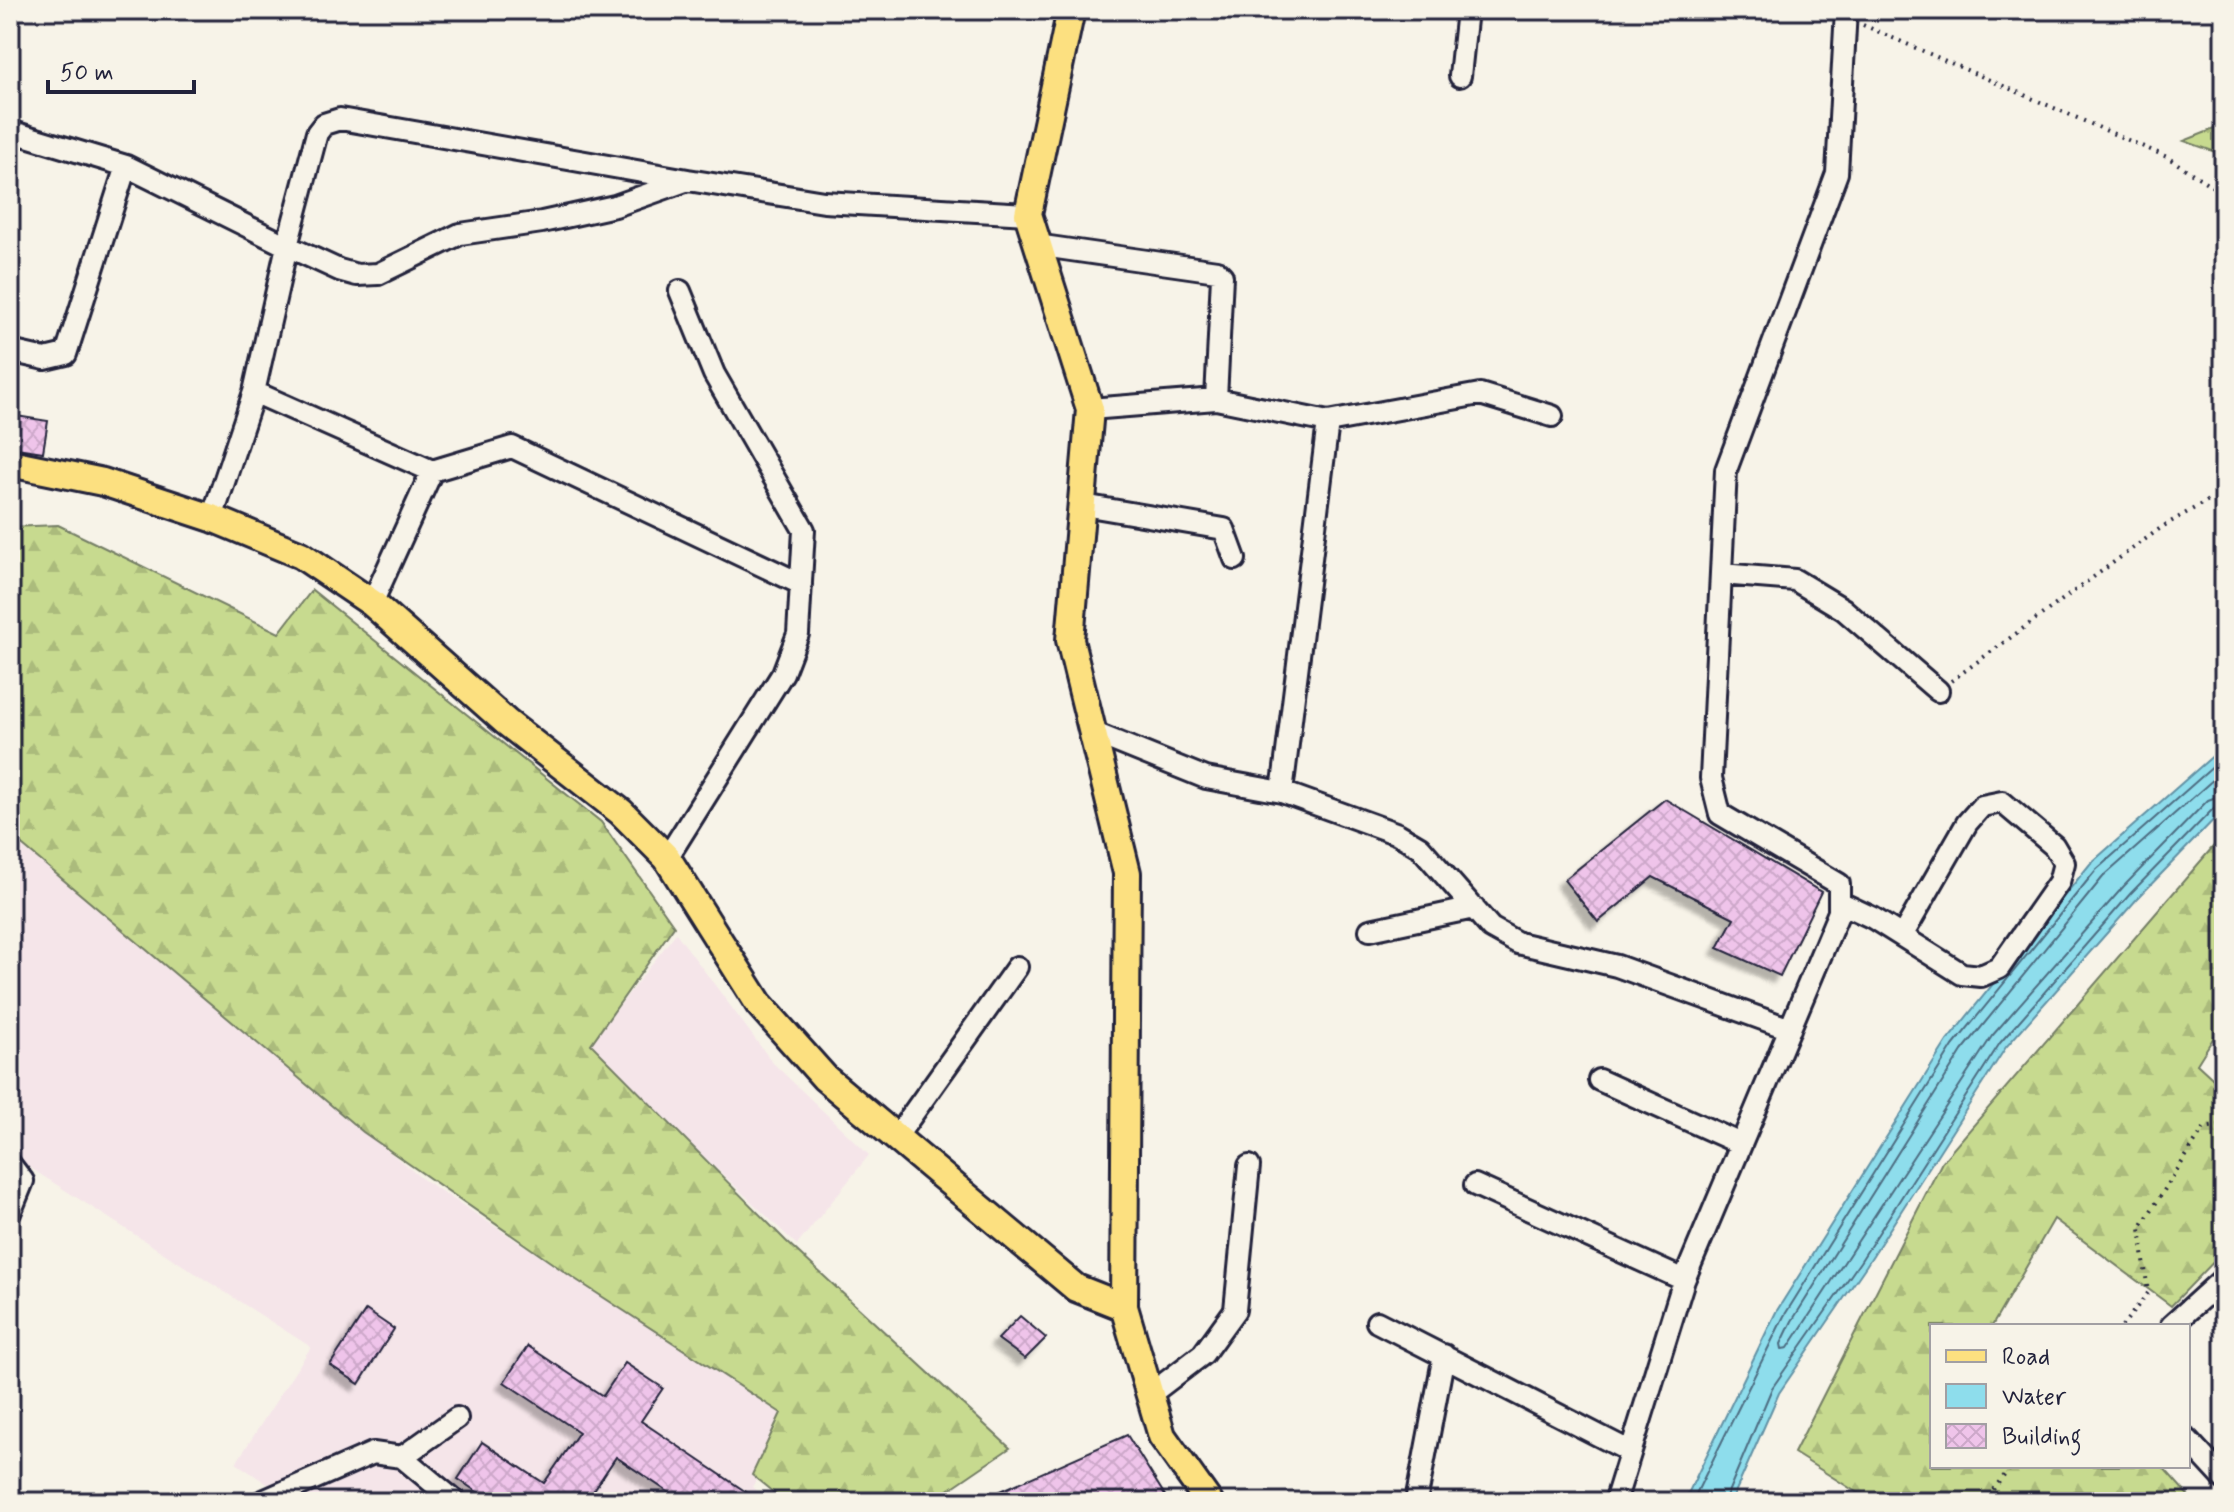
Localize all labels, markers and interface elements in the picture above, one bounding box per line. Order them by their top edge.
scale bar [48,44,194,94]
text: 50 m [60,58,114,89]
legend [1930,1324,2190,1468]
text: Road [2002,1342,2050,1373]
text: Water [2002,1382,2067,1413]
text: Building [2002,1422,2082,1456]

